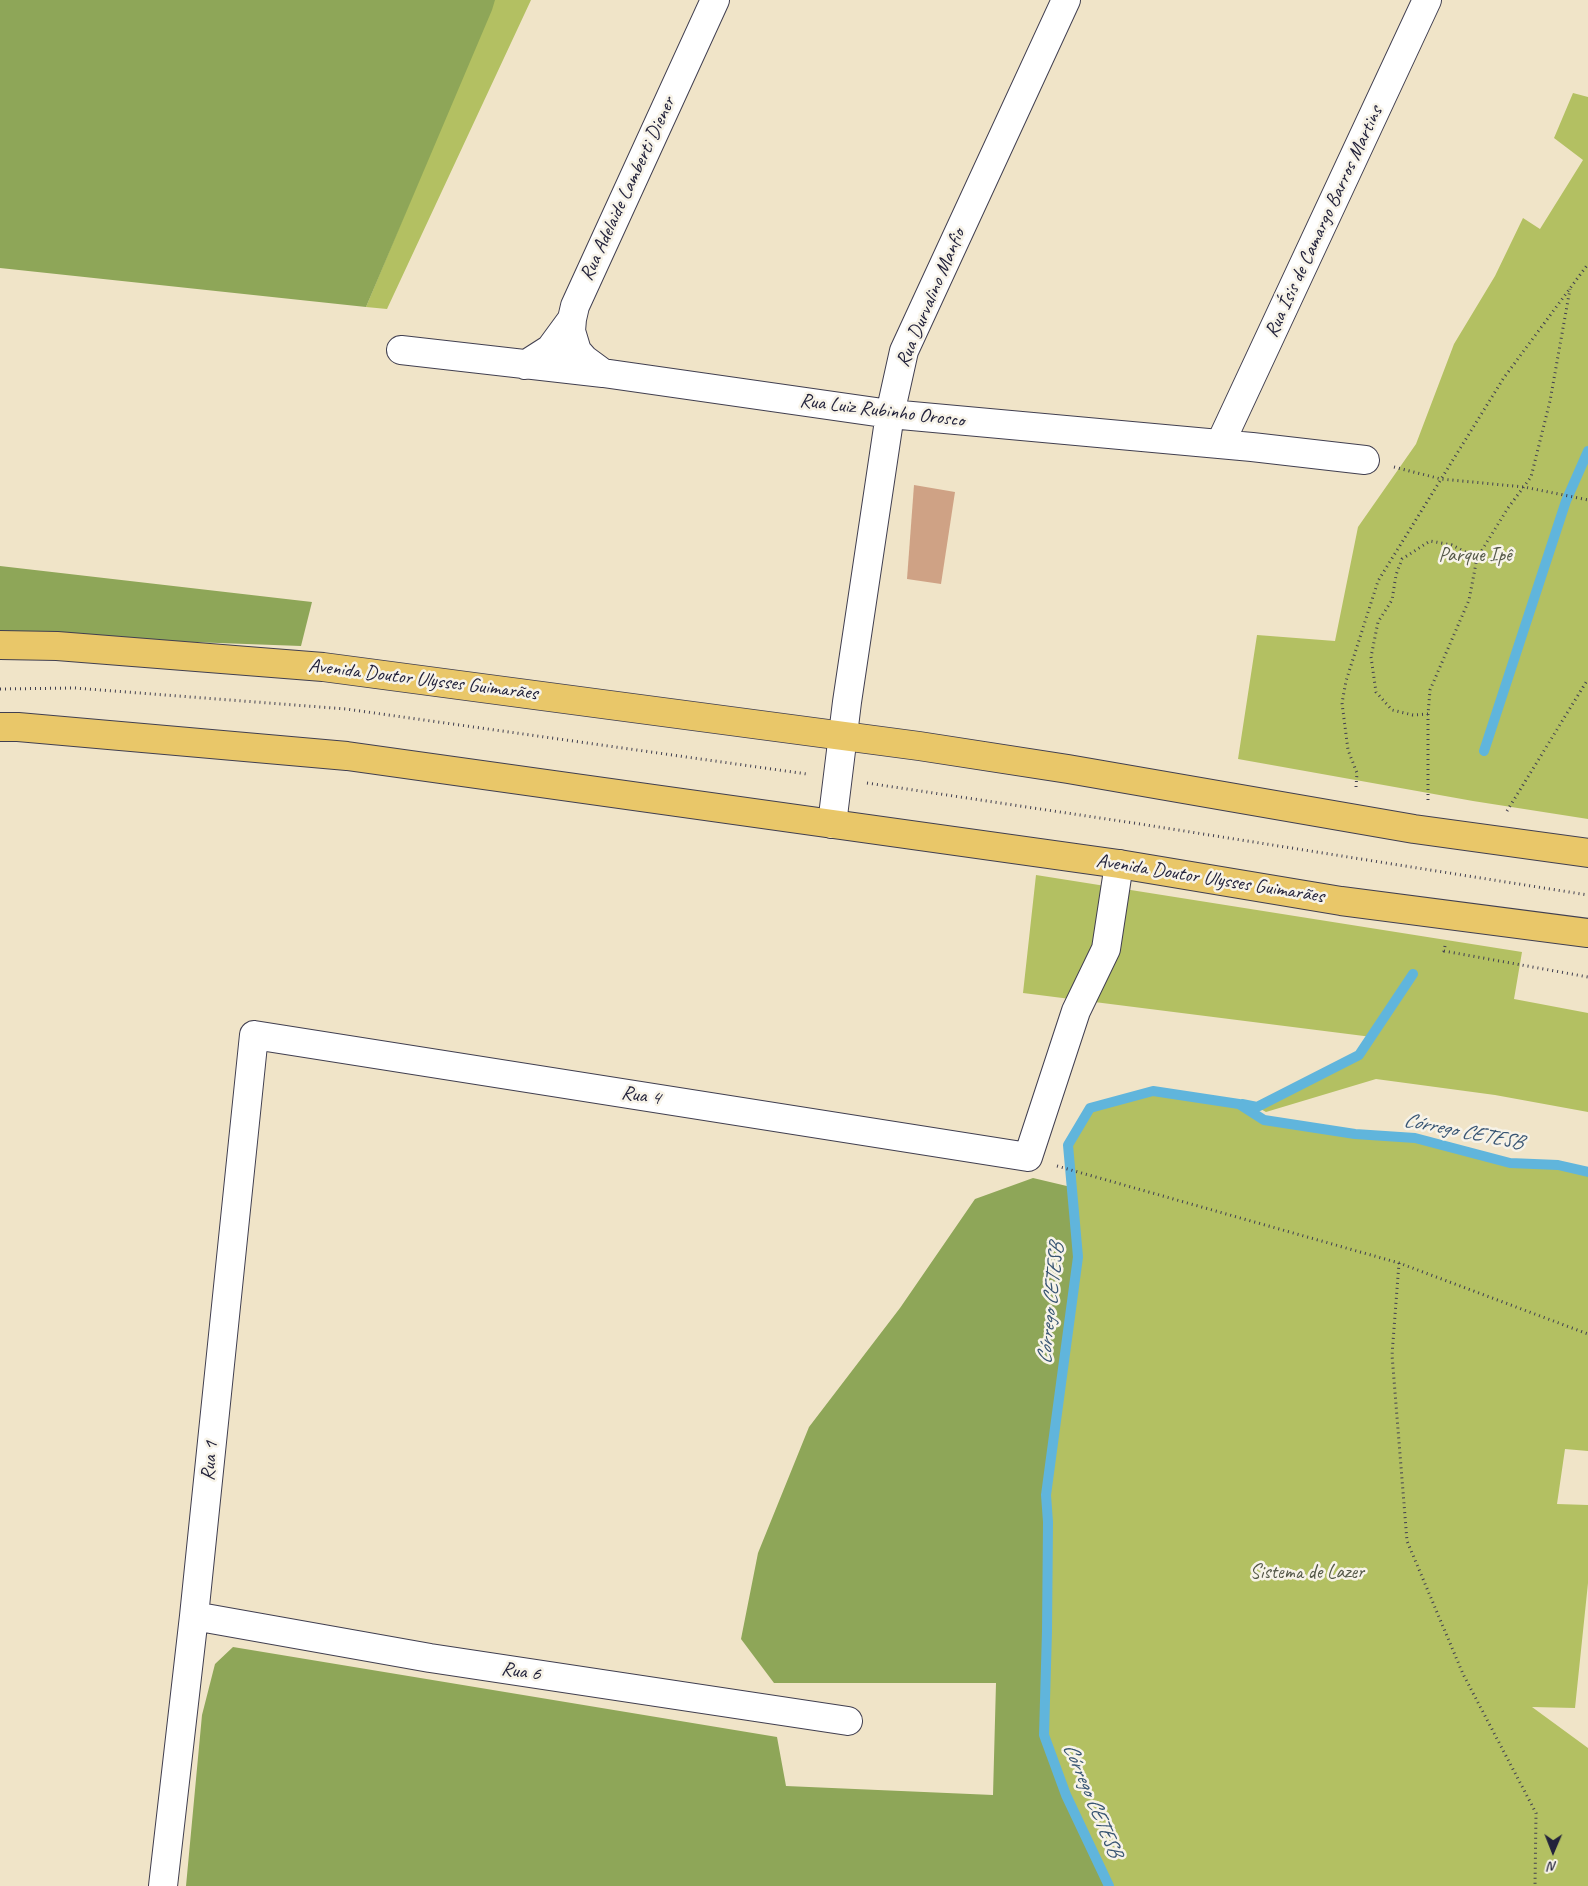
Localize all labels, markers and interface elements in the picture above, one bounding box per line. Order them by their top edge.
street label: Rua Adelaide Lamberti Diener [575,93,681,285]
street label: Rua Ísis de Camargo Barros Martins [1260,103,1388,341]
street label: Rua Durvalino Manfio [891,225,971,371]
street label: Rua Luiz Rubinho Orosco [798,389,966,433]
park label: Parque Ipê [1439,544,1511,568]
street label: Avenida Doutor Ulysses Guimarães [307,654,539,706]
street label: Avenida Doutor Ulysses Guimarães [1094,849,1326,909]
street label: Rua 4 [620,1081,662,1111]
water label: Córrego CETESB [1401,1108,1525,1156]
water label: Córrego CETESB [1032,1243,1070,1365]
street label: Rua 1 [196,1440,224,1482]
park label: Sistema de Lazer [1250,1561,1364,1585]
street label: Rua 6 [500,1657,542,1687]
water label: Córrego CETESB [1057,1739,1127,1861]
north arrow [1528,1826,1578,1876]
text: N [1548,1858,1557,1875]

